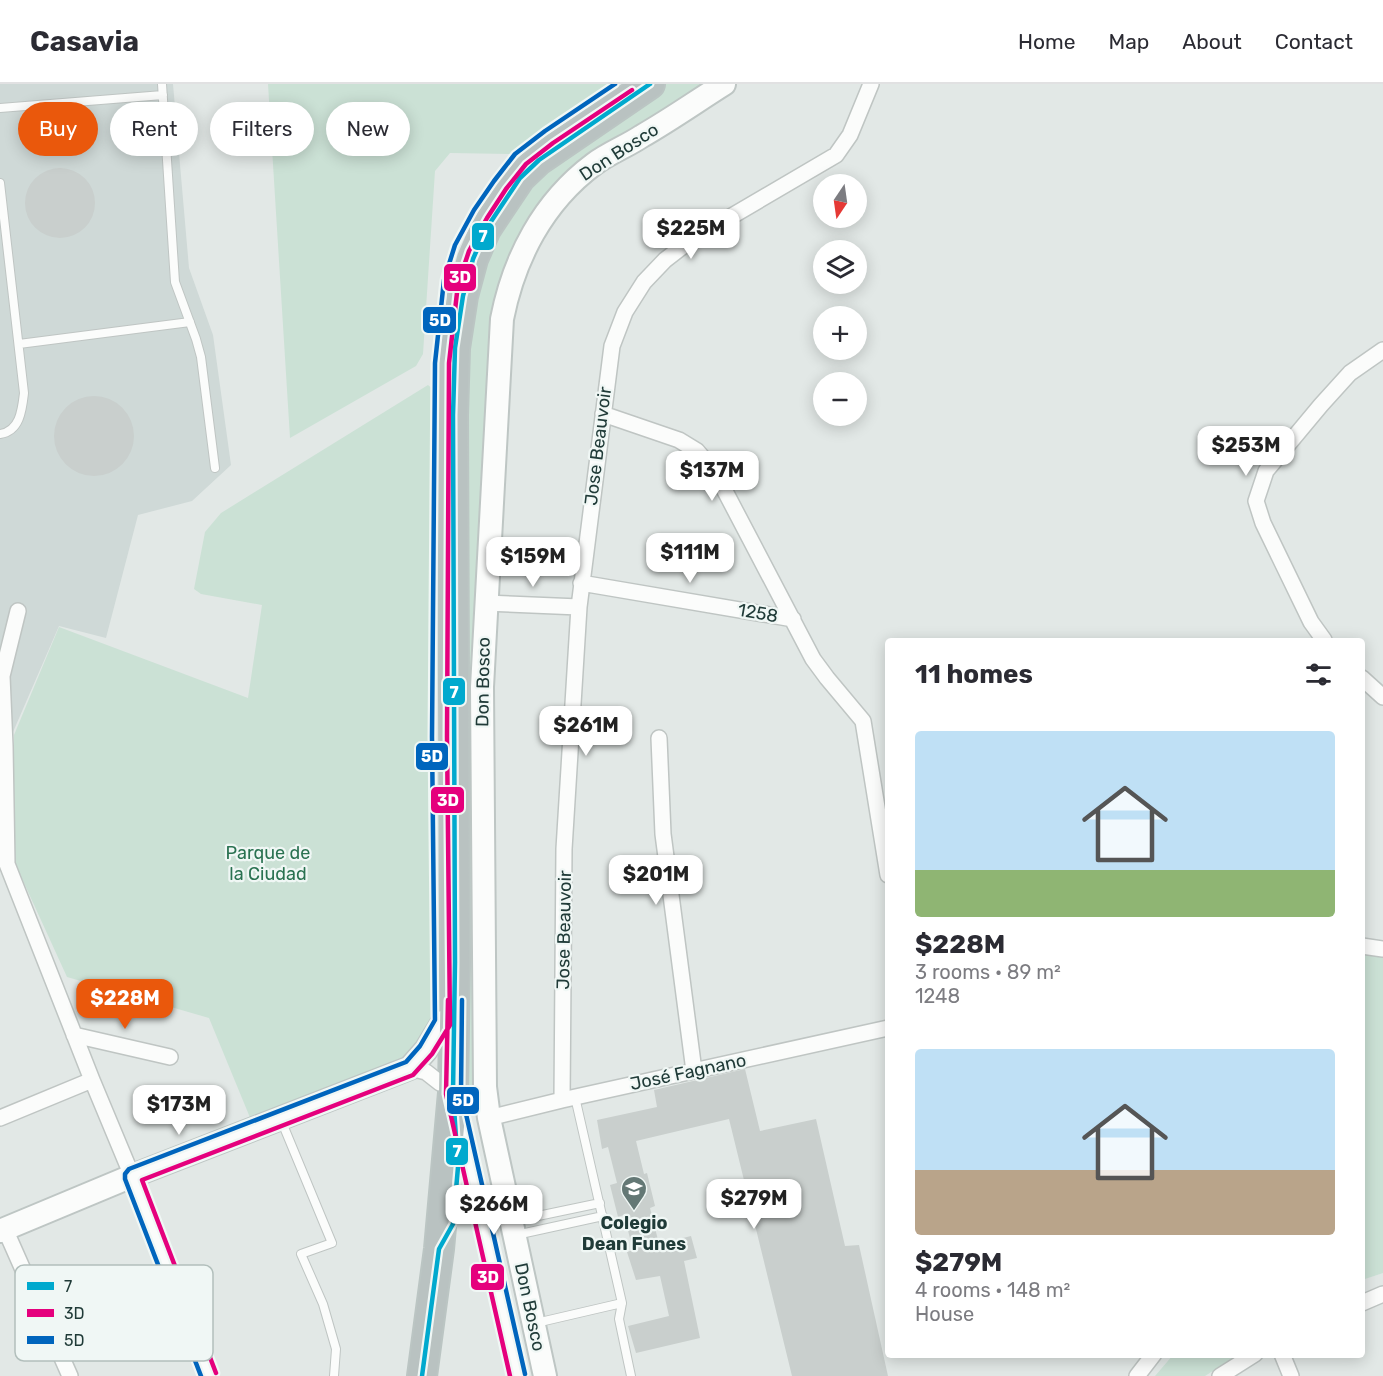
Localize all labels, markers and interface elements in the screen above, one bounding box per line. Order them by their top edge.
text: Casavia [30,25,139,58]
text: Home [1018,29,1075,54]
text: Map [1108,29,1149,54]
text: About [1182,29,1242,54]
text: Contact [1275,29,1353,54]
chip: Buy [18,102,98,156]
chip: Rent [110,102,198,156]
chip: Filters [210,102,314,156]
chip: New [326,102,410,156]
street label: Don Bosco [575,118,663,186]
north arrow [813,174,867,228]
map controls [813,174,867,426]
pin: $225M [649,209,733,260]
text: $225M [657,216,725,240]
line badge: 7 [471,222,495,251]
text: 7 [478,227,488,246]
button: layers [813,240,867,294]
line badge: 3D [443,263,477,292]
text: 3D [449,268,471,287]
line badge: 5D [422,306,457,334]
button: + [813,306,867,360]
text: 5D [429,311,451,330]
button: − [813,372,867,426]
street label: Jose Beauvoir [580,385,616,507]
pin: $253M [1204,426,1288,477]
text: $253M [1211,433,1281,457]
pin: $137M [670,451,754,502]
text: $137M [680,458,744,482]
pin: $111M [648,533,732,584]
pin: $159M [491,537,575,588]
text: $111M [660,540,720,564]
text: $159M [500,544,566,568]
street label: 1258 [736,599,780,627]
street label: Don Bosco [471,637,495,727]
icon: filters [1302,658,1335,691]
text: 11 homes [915,659,1033,690]
line badge: 7 [442,677,466,706]
text: 7 [449,683,459,702]
pin: $261M [544,706,628,757]
text: $261M [553,713,619,737]
line badge: 5D [415,742,449,771]
text: 5D [421,747,443,766]
icon: home [1071,770,1179,878]
line badge: 3D [430,786,465,814]
text: 3D [437,791,459,810]
park label: Parque de la Ciudad [226,842,310,885]
pin: $201M [614,855,698,906]
text: $201M [623,862,689,886]
street label: Jose Beauvoir [552,870,576,990]
text: $228M [915,929,1005,960]
text: 3 rooms · 89 m² [915,960,1061,984]
pin: $228M [83,979,167,1030]
text: 1248 [915,984,960,1008]
text: $228M [90,986,160,1010]
street label: José Fagnano [628,1049,748,1095]
pin: $173M [137,1085,221,1136]
line badge: 5D [446,1086,480,1115]
icon: home [1071,1088,1179,1196]
text: 5D [452,1091,474,1110]
text: $173M [147,1092,211,1116]
line badge: 7 [445,1137,469,1166]
text: 7 [452,1142,462,1161]
school or university icon: Colegio Dean Funes [619,1174,649,1212]
pin: $279M [712,1179,796,1230]
pin: $266M [452,1185,536,1236]
text: $279M [720,1186,788,1210]
text: $266M [460,1192,528,1216]
place label: Colegio Dean Funes [582,1212,686,1255]
text: $279M [915,1247,1002,1278]
street label: Don Bosco [510,1261,550,1353]
line badge: 3D [470,1263,505,1291]
legend [15,1265,213,1361]
text: 3D [477,1268,499,1287]
text: 7 [64,1277,72,1296]
text: 4 rooms · 148 m² [915,1278,1070,1302]
text: House [915,1302,974,1326]
text: 3D [64,1304,85,1323]
text: 5D [64,1331,85,1350]

